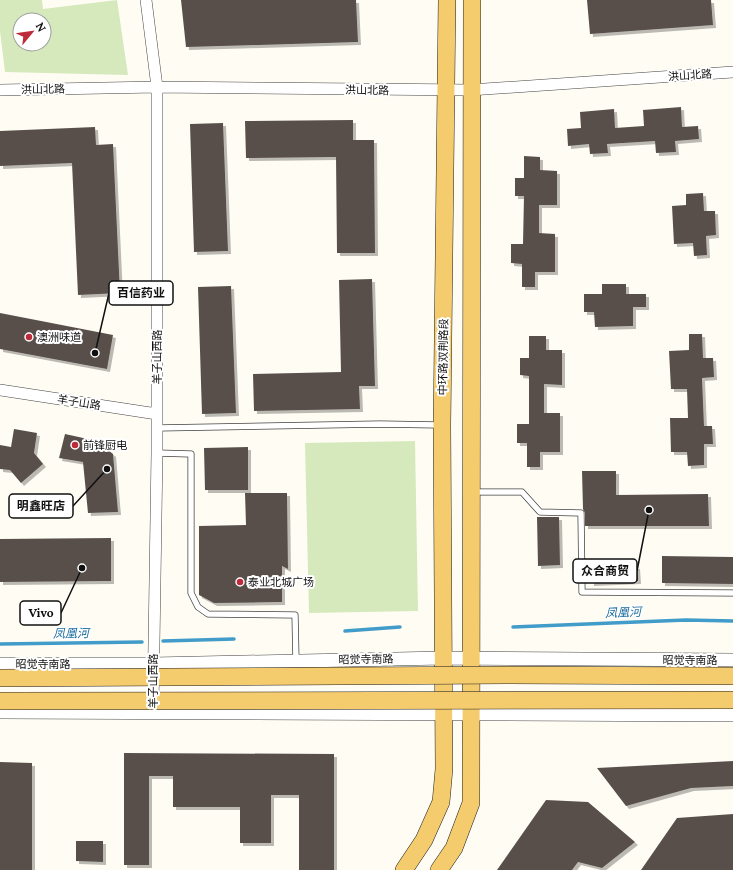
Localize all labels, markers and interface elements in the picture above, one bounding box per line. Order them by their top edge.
north arrow [12,12,52,52]
text: N [33,20,49,35]
street label: 洪山北路 [668,66,712,84]
street label: 洪山北路 [21,82,65,96]
street label: 洪山北路 [345,83,389,97]
callout: 百信药业 [109,281,173,305]
text: 百信药业 [117,285,165,300]
street label: 中环路双荆路段 [435,318,451,396]
place label: 澳洲味道 [37,330,81,344]
street label: 羊子山西路 [150,330,164,385]
marker: 澳洲味道 [24,332,34,342]
street label: 羊子山路 [56,392,102,412]
place label: 前锋厨电 [83,438,127,452]
marker: 前锋厨电 [70,440,80,450]
callout: 明鑫旺店 [9,494,73,518]
text: 明鑫旺店 [17,498,65,513]
callout: 众合商贸 [573,559,637,583]
text: 众合商贸 [581,563,629,578]
place label: 泰业北城广场 [248,575,314,589]
marker: 泰业北城广场 [235,577,245,587]
callout: Vivo [20,601,61,625]
water label: 凤凰河 [605,604,643,620]
text: Vivo [28,605,54,620]
water label: 凤凰河 [53,625,91,641]
street label: 昭觉寺南路 [338,652,394,666]
street label: 昭觉寺南路 [663,653,718,667]
street label: 羊子山西路 [146,654,160,709]
street label: 昭觉寺南路 [16,657,71,671]

